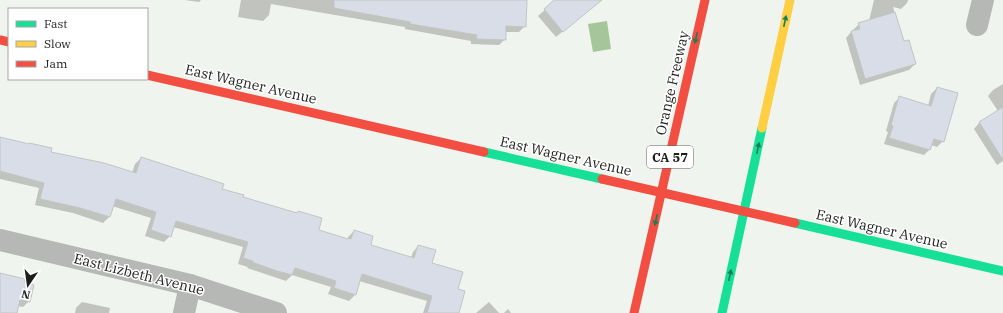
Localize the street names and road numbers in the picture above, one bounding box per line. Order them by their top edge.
street label: Orange Freeway [651,29,693,137]
street label: East Wagner Avenue [183,60,319,108]
street label: East Wagner Avenue [498,132,634,180]
road number: CA 57 [647,146,693,168]
street label: East Wagner Avenue [814,205,950,253]
street label: East Lizbeth Avenue [72,249,206,299]

